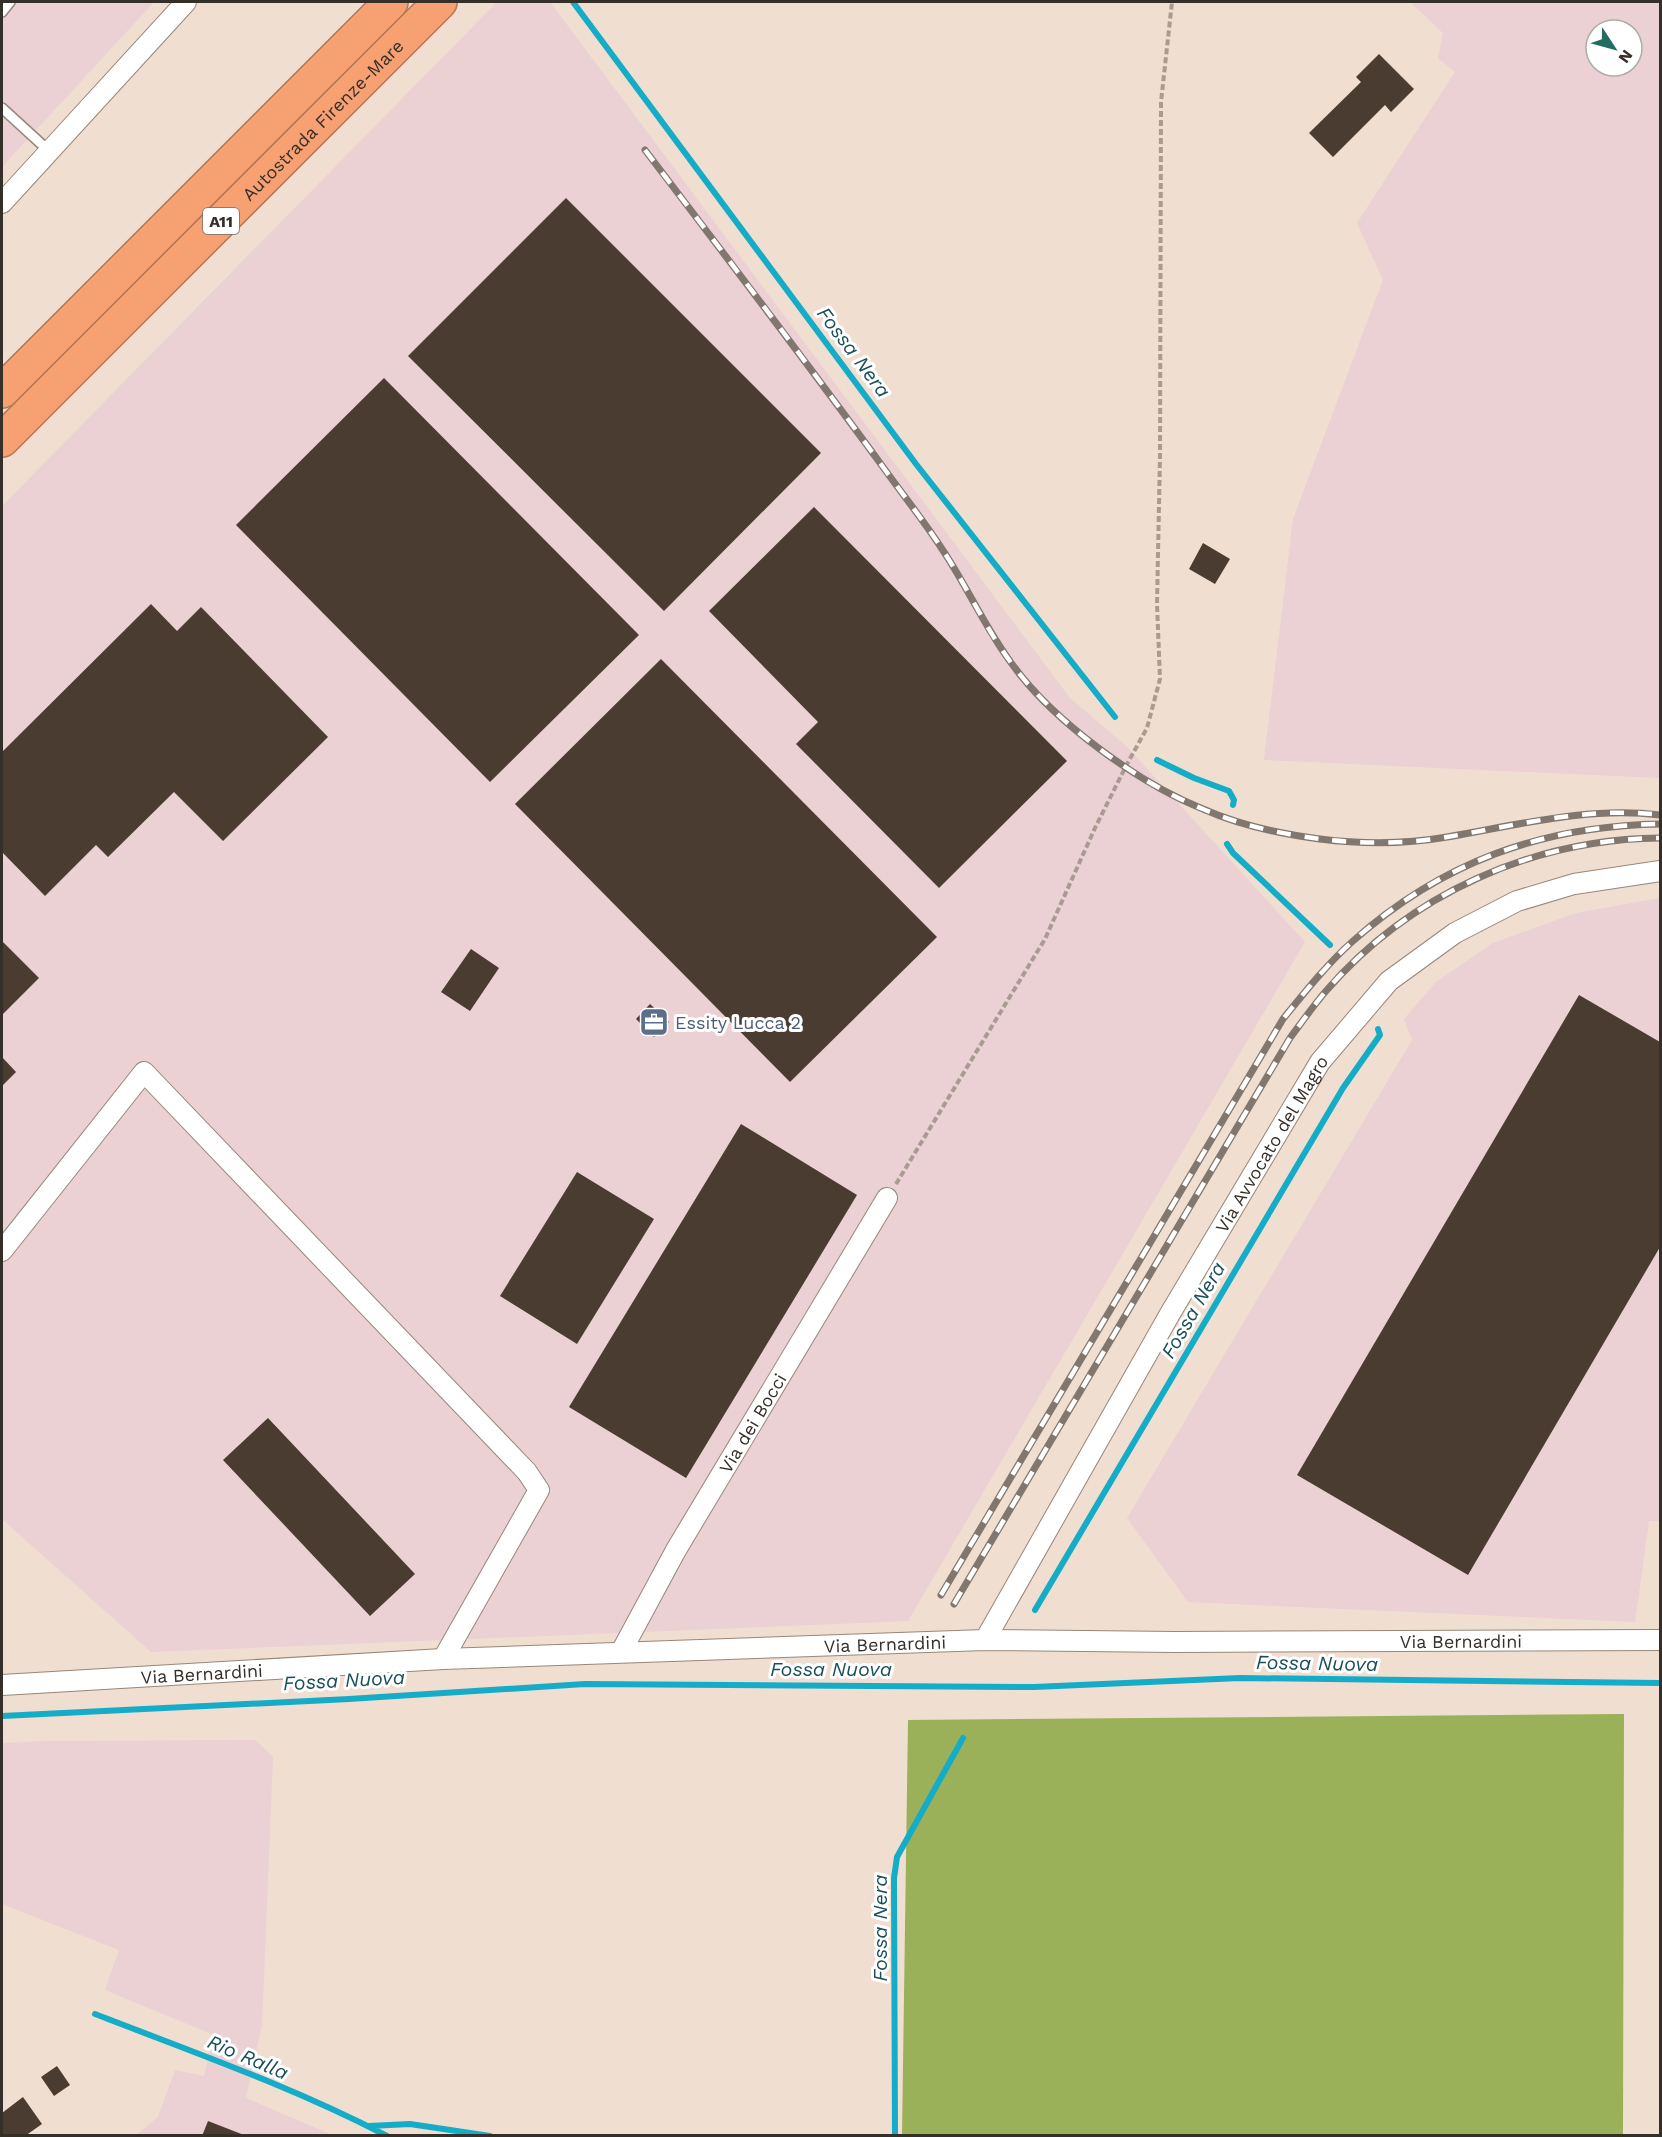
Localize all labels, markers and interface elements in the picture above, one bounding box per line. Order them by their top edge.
north arrow [1584,18,1644,78]
street label: Autostrada Firenze-Mare [237,35,407,205]
text: N [1615,46,1637,67]
road number: A11 [203,208,239,234]
water label: Fossa Nera [812,302,896,402]
office icon: Essity Lucca 2 [638,1006,670,1038]
place label: Essity Lucca 2 [675,1012,801,1033]
street label: Via Avvocato del Magro [1210,1050,1332,1236]
water label: Fossa Nera [1156,1258,1230,1362]
street label: Via dei Bocci [714,1369,790,1477]
street label: Via Bernardini [1400,1630,1522,1652]
street label: Via Bernardini [823,1631,946,1656]
water label: Fossa Nuova [1256,1650,1378,1676]
water label: Fossa Nuova [770,1657,892,1681]
street label: Via Bernardini [140,1659,263,1687]
water label: Fossa Nuova [282,1665,406,1695]
water label: Fossa Nera [868,1874,892,1982]
water label: Rio Ralla [204,2029,292,2085]

